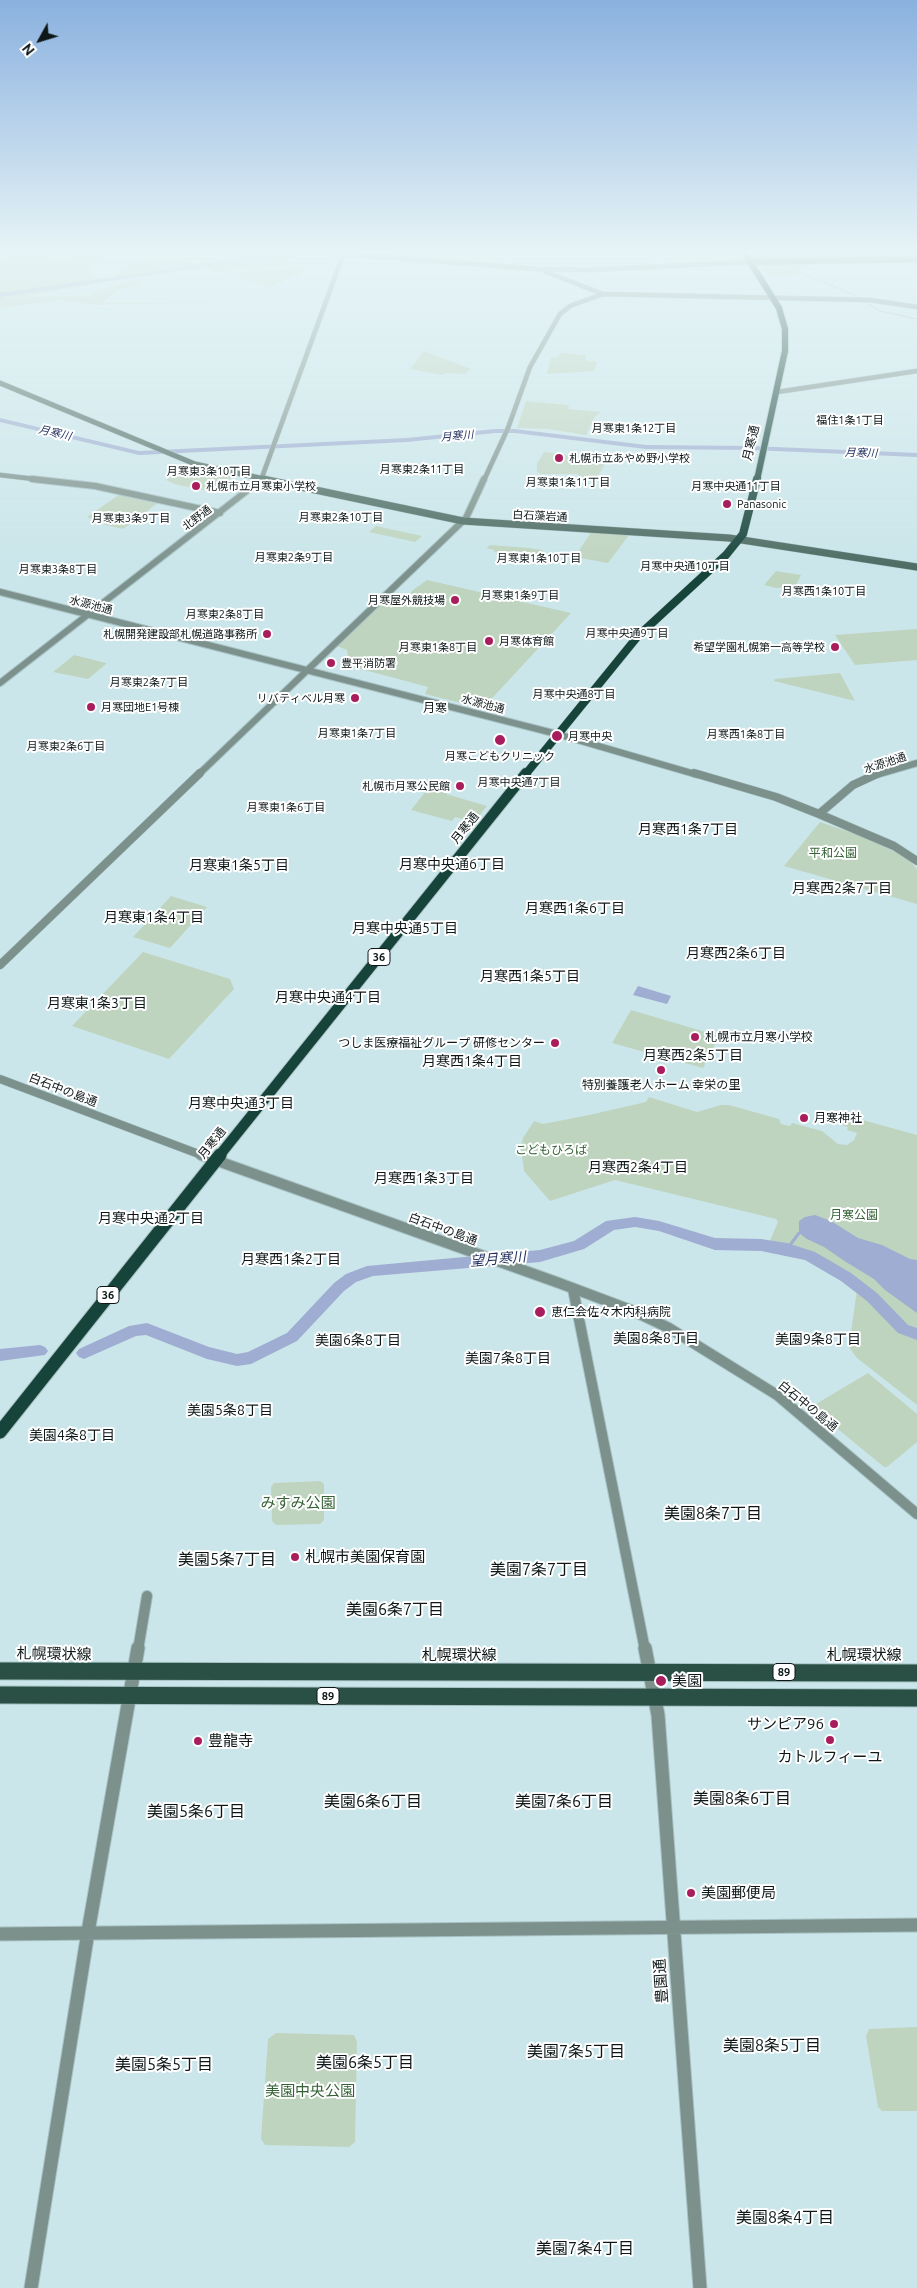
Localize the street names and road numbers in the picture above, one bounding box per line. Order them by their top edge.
street label: 月寒通 [740,424,762,462]
street label: 北野通 [180,503,214,533]
street label: 白石藻岩通 [512,508,568,524]
street label: 水源池通 [68,593,114,617]
street label: 水源池通 [460,692,506,716]
street label: 水源池通 [862,750,908,776]
street label: 月寒通 [448,809,482,847]
road number: 36 [368,949,390,966]
street label: 白石中の島通 [27,1070,99,1110]
street label: 月寒通 [195,1124,229,1162]
street label: 白石中の島通 [407,1210,479,1248]
road number: 36 [97,1286,119,1304]
street label: 白石中の島通 [775,1378,841,1434]
street label: 札幌環状線 [16,1644,92,1664]
street label: 札幌環状線 [422,1646,496,1664]
street label: 札幌環状線 [827,1646,901,1664]
road number: 89 [773,1664,795,1680]
road number: 89 [317,1688,339,1704]
street label: 豊園通 [650,1958,672,2004]

